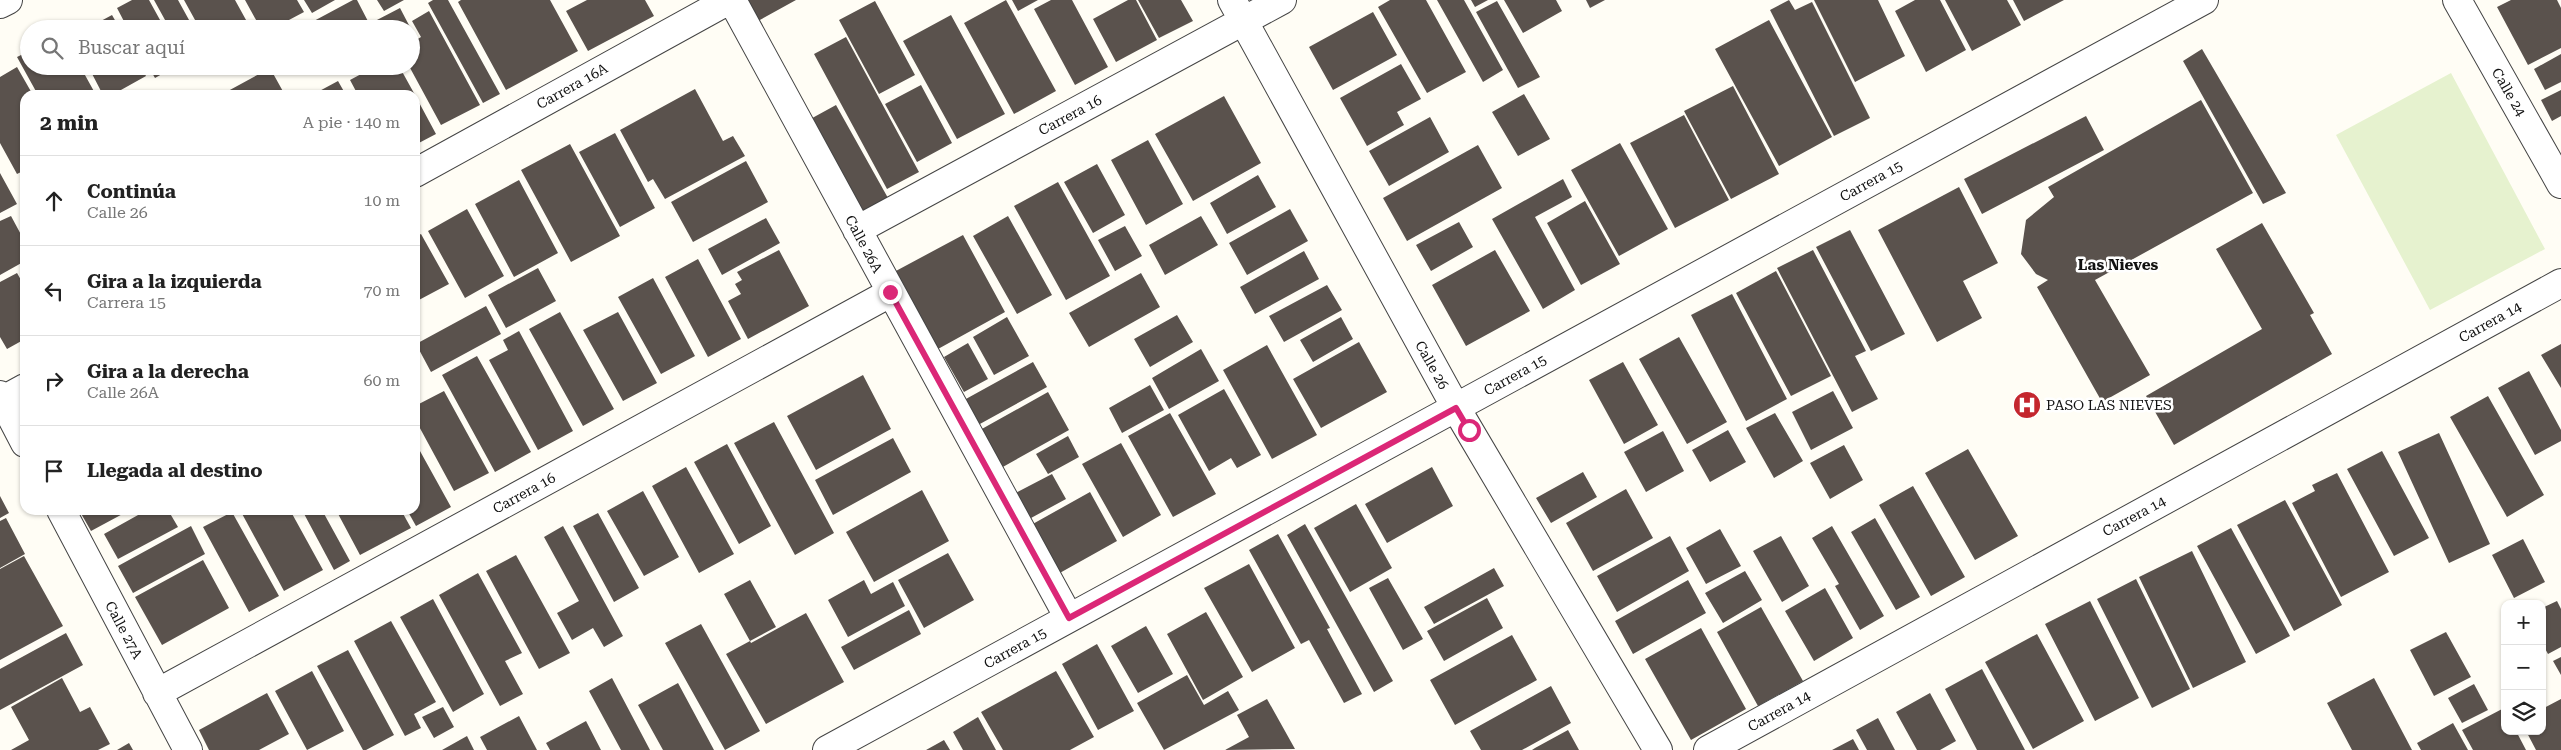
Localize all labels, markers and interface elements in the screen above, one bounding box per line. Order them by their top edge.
search box [20,20,420,75]
icon: search [38,34,66,62]
text: Buscar aquí [78,36,185,59]
street label: Carrera 16A [534,60,611,112]
street label: Calle 24 [2489,65,2529,119]
street label: Carrera 16 [1036,92,1104,138]
text: 2 min [40,111,98,135]
text: A pie · 140 m [303,113,400,132]
street label: Carrera 15 [1837,157,1905,205]
text: Continúa [87,180,176,203]
icon: ahead [40,187,68,215]
text: 10 m [363,191,400,210]
text: Calle 26 [87,203,148,222]
street label: Calle 26A [842,212,886,276]
district label: Las Nieves [2078,256,2158,274]
text: Gira a la izquierda [87,270,262,293]
icon: left [40,277,68,305]
text: 70 m [363,281,400,300]
route end [879,281,902,304]
text: Carrera 15 [87,293,166,312]
street label: Carrera 14 [2456,298,2524,346]
street label: Calle 26 [1412,338,1452,392]
street label: Carrera 15 [1481,351,1549,399]
text: Gira a la derecha [87,360,249,383]
icon: right [40,367,68,395]
text: 60 m [363,371,400,390]
text: Calle 26A [87,383,159,402]
hospital icon: PASO LAS NIEVES [2012,390,2042,420]
place label: PASO LAS NIEVES [2046,397,2172,413]
route start [1458,419,1481,442]
icon: arrive [40,457,68,485]
text: Llegada al destino [87,459,263,482]
street label: Carrera 16 [490,469,558,517]
street label: Carrera 14 [2100,493,2168,539]
street label: Calle 27A [102,598,146,662]
map controls [2501,600,2546,735]
button: + [2501,600,2546,645]
street label: Carrera 15 [981,624,1049,672]
button: − [2501,645,2546,690]
street label: Carrera 14 [1745,687,1813,735]
button: layers [2501,690,2546,735]

